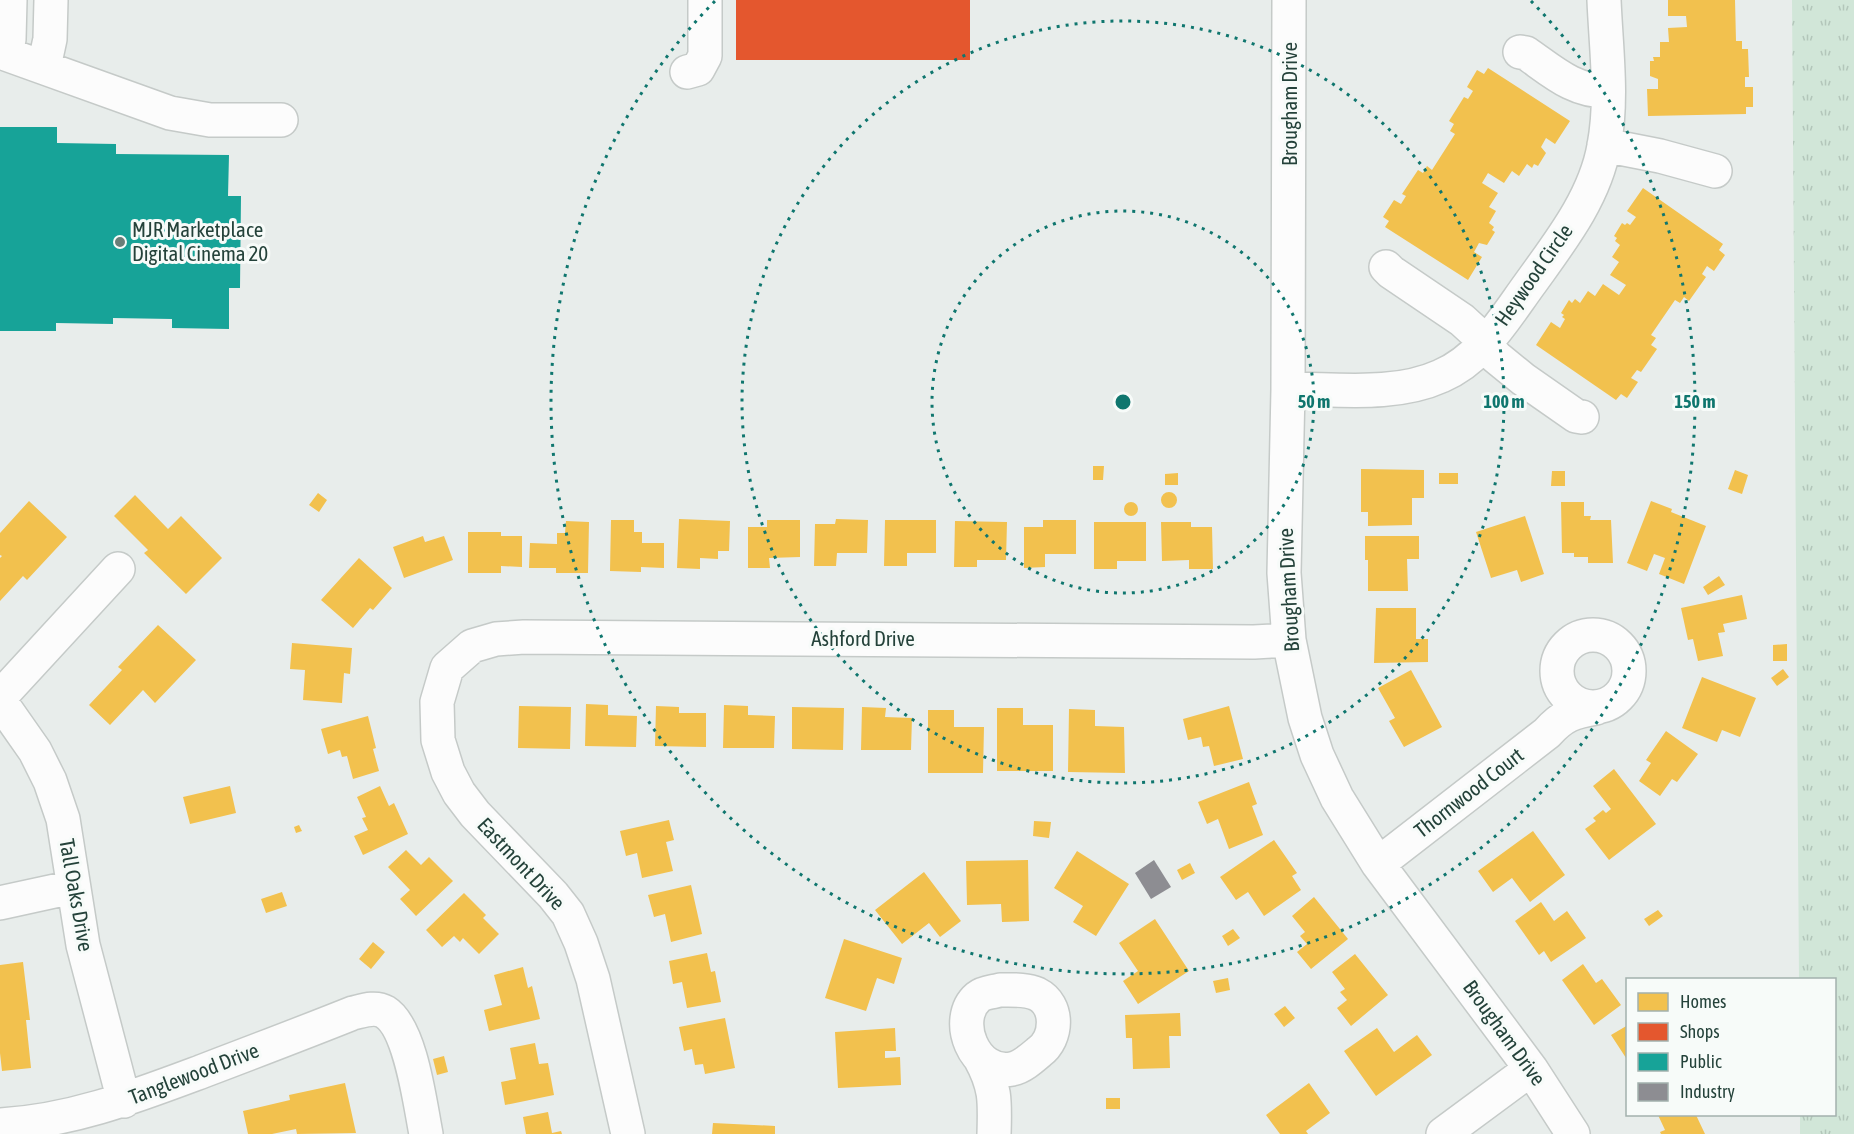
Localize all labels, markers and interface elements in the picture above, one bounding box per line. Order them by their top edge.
street label: Brougham Drive [1277,42,1301,166]
place label: MJR Marketplace Digital Cinema 20 [132,217,268,265]
street label: Heywood Circle [1489,219,1577,330]
marker: MJR Marketplace Digital Cinema 20 [113,235,127,249]
text: 50 m [1298,391,1330,412]
text: 100 m [1484,391,1524,412]
text: 150 m [1675,391,1715,412]
centre of rings [1113,392,1133,412]
street label: Brougham Drive [1273,528,1303,653]
street label: Ashford Drive [811,626,915,650]
street label: Thornwood Court [1409,742,1528,842]
street label: Eastmont Drive [473,812,570,914]
street label: Tall Oaks Drive [55,837,99,953]
street label: Brougham Drive [1459,975,1551,1090]
legend [1626,978,1836,1116]
text: Homes [1680,991,1726,1012]
text: Shops [1680,1021,1720,1042]
street label: Tanglewood Drive [125,1037,262,1109]
text: Public [1680,1051,1722,1072]
text: Industry [1680,1081,1735,1102]

